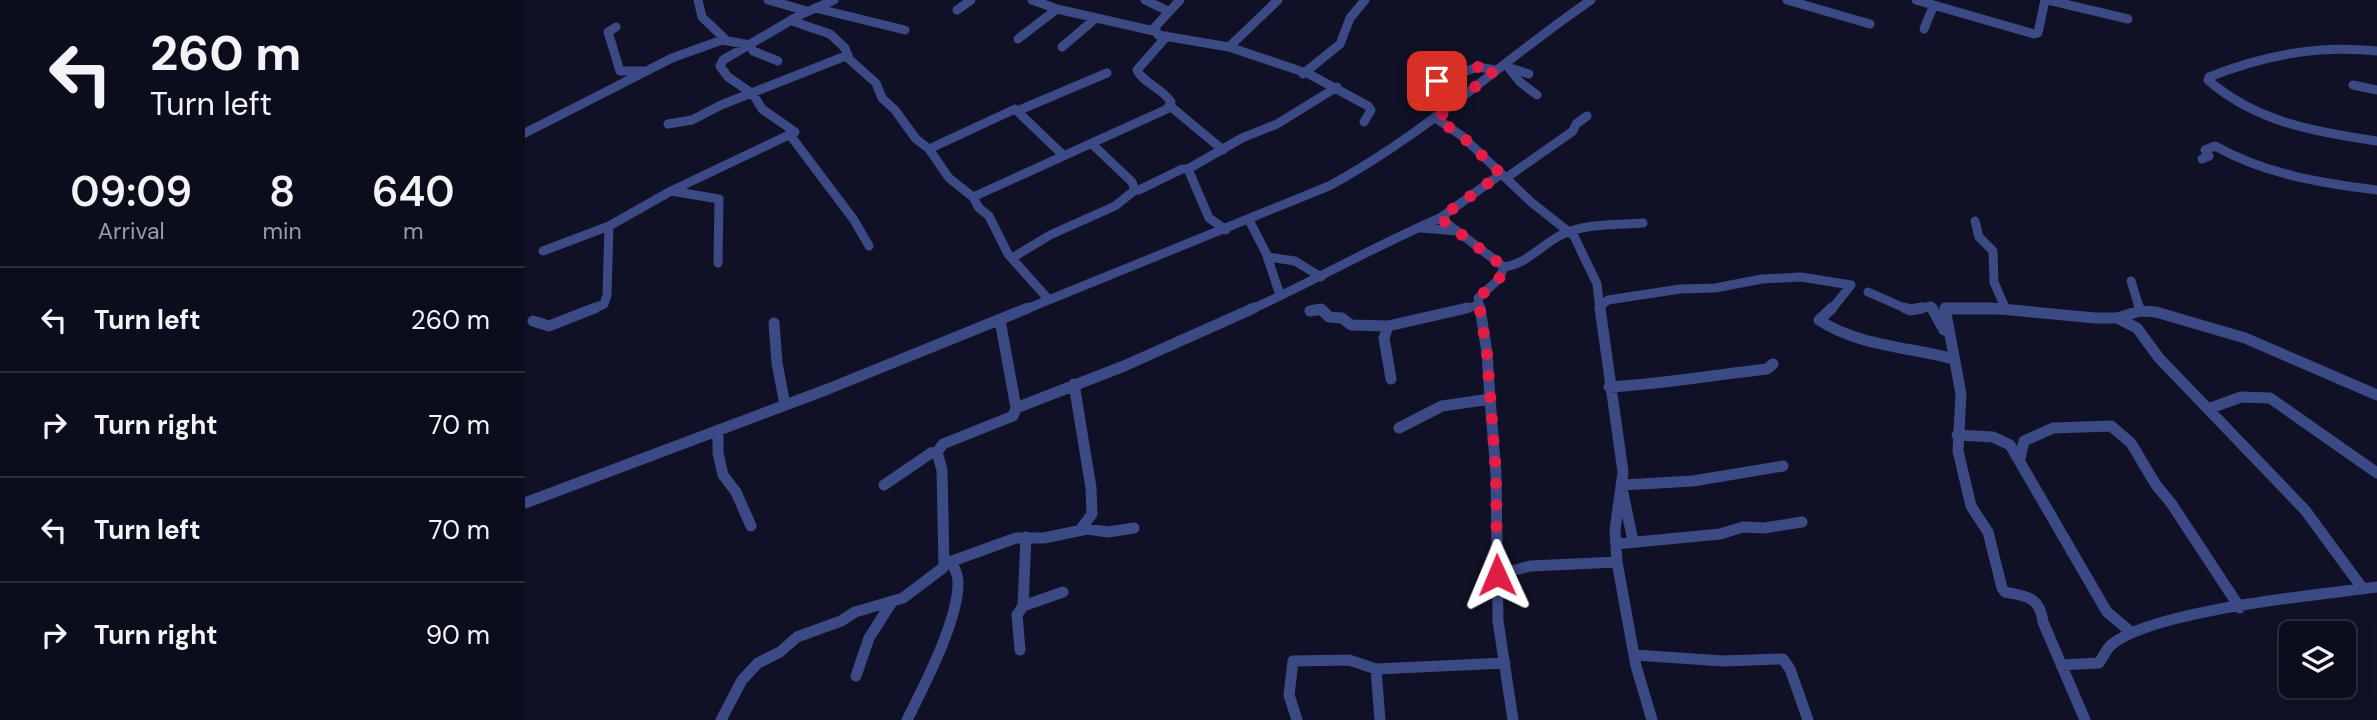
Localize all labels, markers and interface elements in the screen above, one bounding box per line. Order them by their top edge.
text: 260 m [150,21,301,85]
icon: left [35,28,126,119]
pin [1407,51,1467,111]
icon: arrive [1418,62,1456,100]
text: Turn left [150,83,272,125]
text: 09:09 [70,164,192,219]
text: 8 [269,164,295,219]
text: 640 [372,164,455,219]
text: Arrival [98,216,165,246]
text: min [262,216,302,246]
text: m [403,216,424,246]
icon: left [35,301,73,339]
text: Turn left [94,303,201,337]
text: 260 m [411,303,490,337]
icon: right [35,406,73,444]
text: Turn right [94,408,218,442]
text: 70 m [429,408,490,442]
icon: left [35,511,73,549]
text: Turn left [94,513,201,547]
text: 70 m [429,513,490,547]
position arrow [1460,538,1534,612]
icon: right [35,616,73,654]
text: Turn right [94,618,218,652]
text: 90 m [426,618,490,652]
map controls [2279,621,2356,698]
button: layers [2279,621,2356,698]

